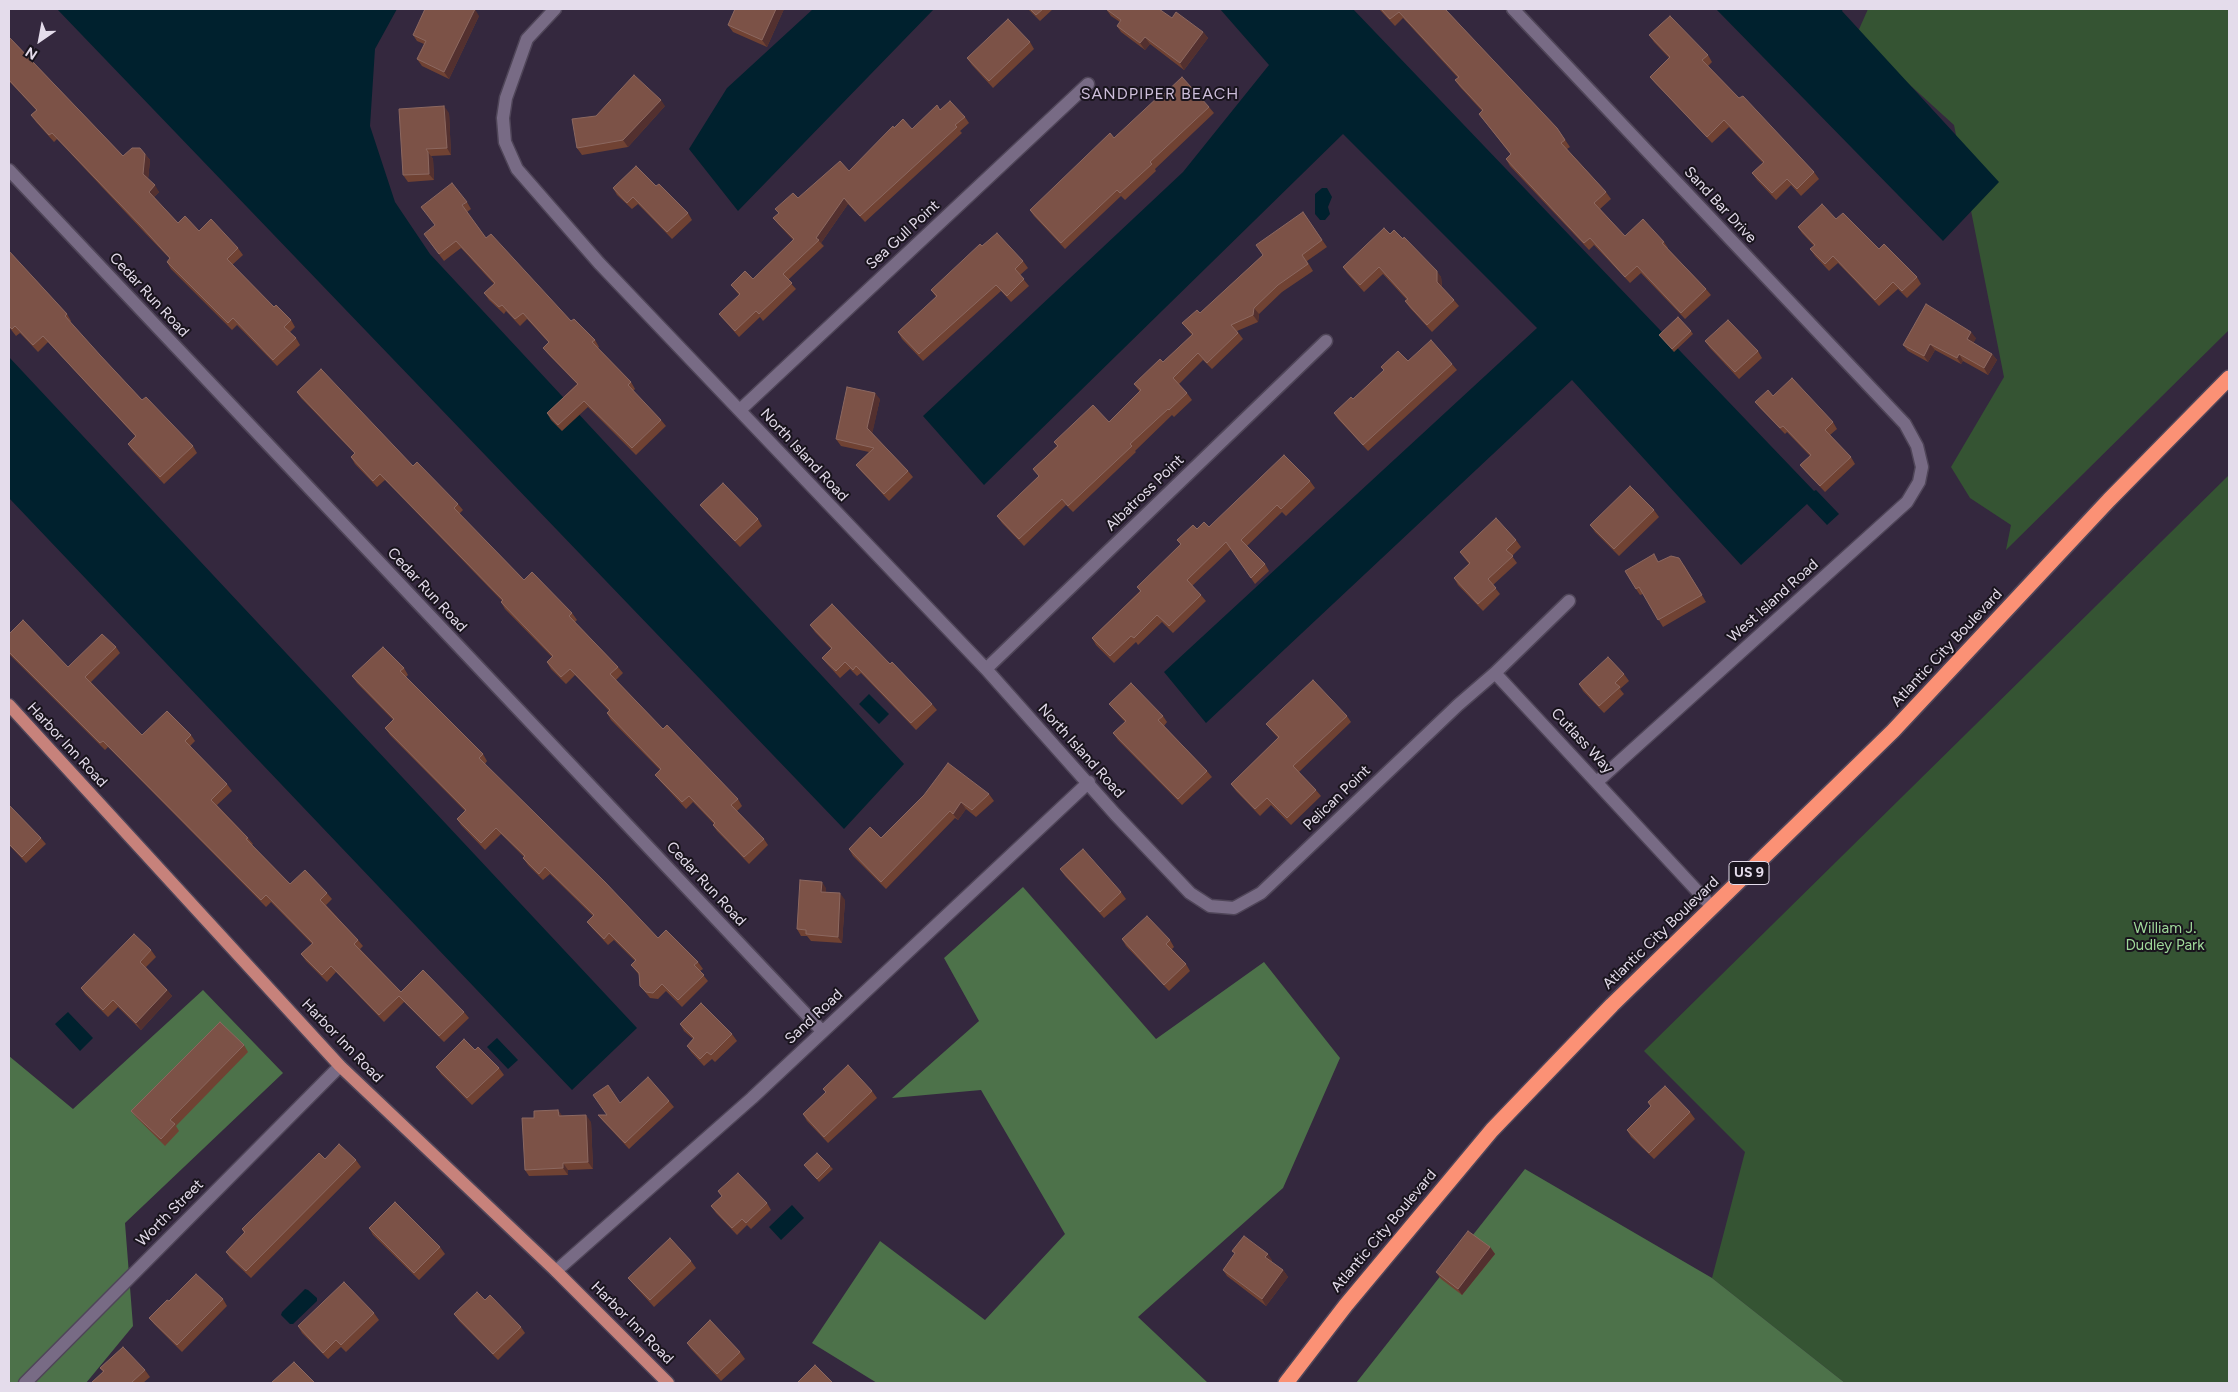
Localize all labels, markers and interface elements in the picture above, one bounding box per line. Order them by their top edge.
north arrow [15,15,65,65]
text: N [22,43,41,63]
district label: SANDPIPER BEACH [1079,84,1241,104]
street label: Sand Bar Drive [1680,163,1760,247]
street label: Sea Gull Point [863,197,943,273]
street label: Cedar Run Road [105,249,193,341]
street label: North Island Road [756,405,852,505]
street label: Albatross Point [1102,451,1188,535]
street label: Cedar Run Road [383,544,471,636]
street label: West Island Road [1724,556,1822,646]
street label: Atlantic City Boulevard [1888,585,2006,711]
street label: Harbor Inn Road [23,699,111,791]
street label: North Island Road [1034,700,1128,802]
street label: Cutlass Way [1547,705,1617,777]
street label: Pelican Point [1300,762,1374,834]
street label: Cedar Run Road [662,838,750,930]
road number: US 9 [1729,861,1769,884]
street label: Atlantic City Boulevard [1599,873,1723,993]
park label: William J. Dudley Park [2126,920,2204,955]
street label: Sand Road [781,986,847,1048]
street label: Harbor Inn Road [298,995,386,1087]
street label: Atlantic City Boulevard [1328,1166,1440,1296]
street label: Worth Street [133,1176,207,1250]
street label: Harbor Inn Road [587,1278,677,1368]

